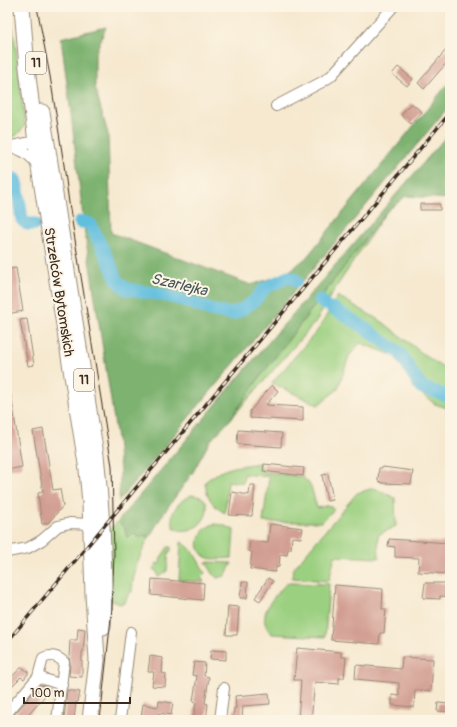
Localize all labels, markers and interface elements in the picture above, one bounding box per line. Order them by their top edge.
road number: 11 [26,52,46,74]
street label: Strzelców Bytomskich [40,226,78,358]
water label: Szarlejka [149,269,210,301]
road number: 11 [74,369,94,391]
scale bar [24,679,130,705]
text: 100 m [30,686,65,701]

